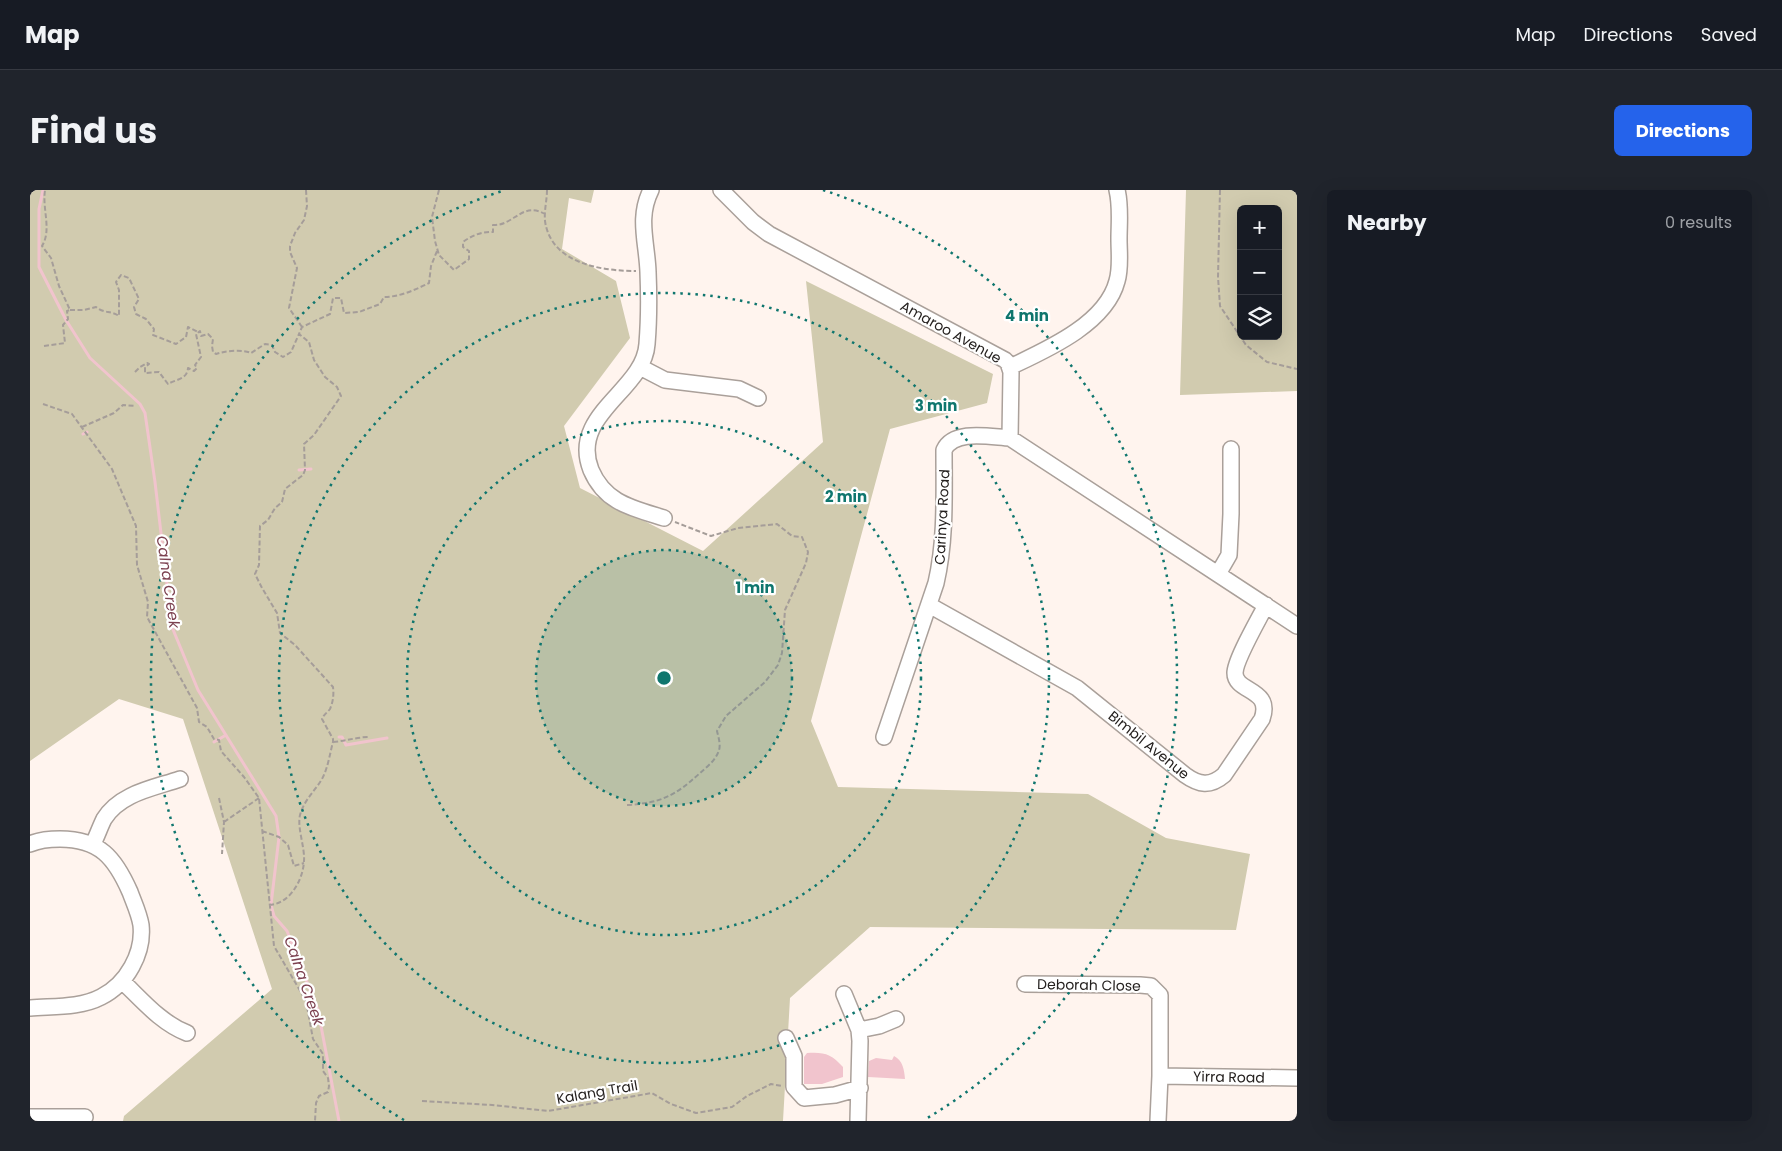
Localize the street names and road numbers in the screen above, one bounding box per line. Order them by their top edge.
street label: Amaroo Avenue [897,296,1005,368]
street label: Carinya Road [930,469,954,565]
street label: Bimbil Avenue [1104,706,1194,784]
street label: Deborah Close [1037,974,1141,996]
street label: Yirra Road [1193,1066,1265,1088]
street label: Kalang Trail [555,1075,639,1109]

